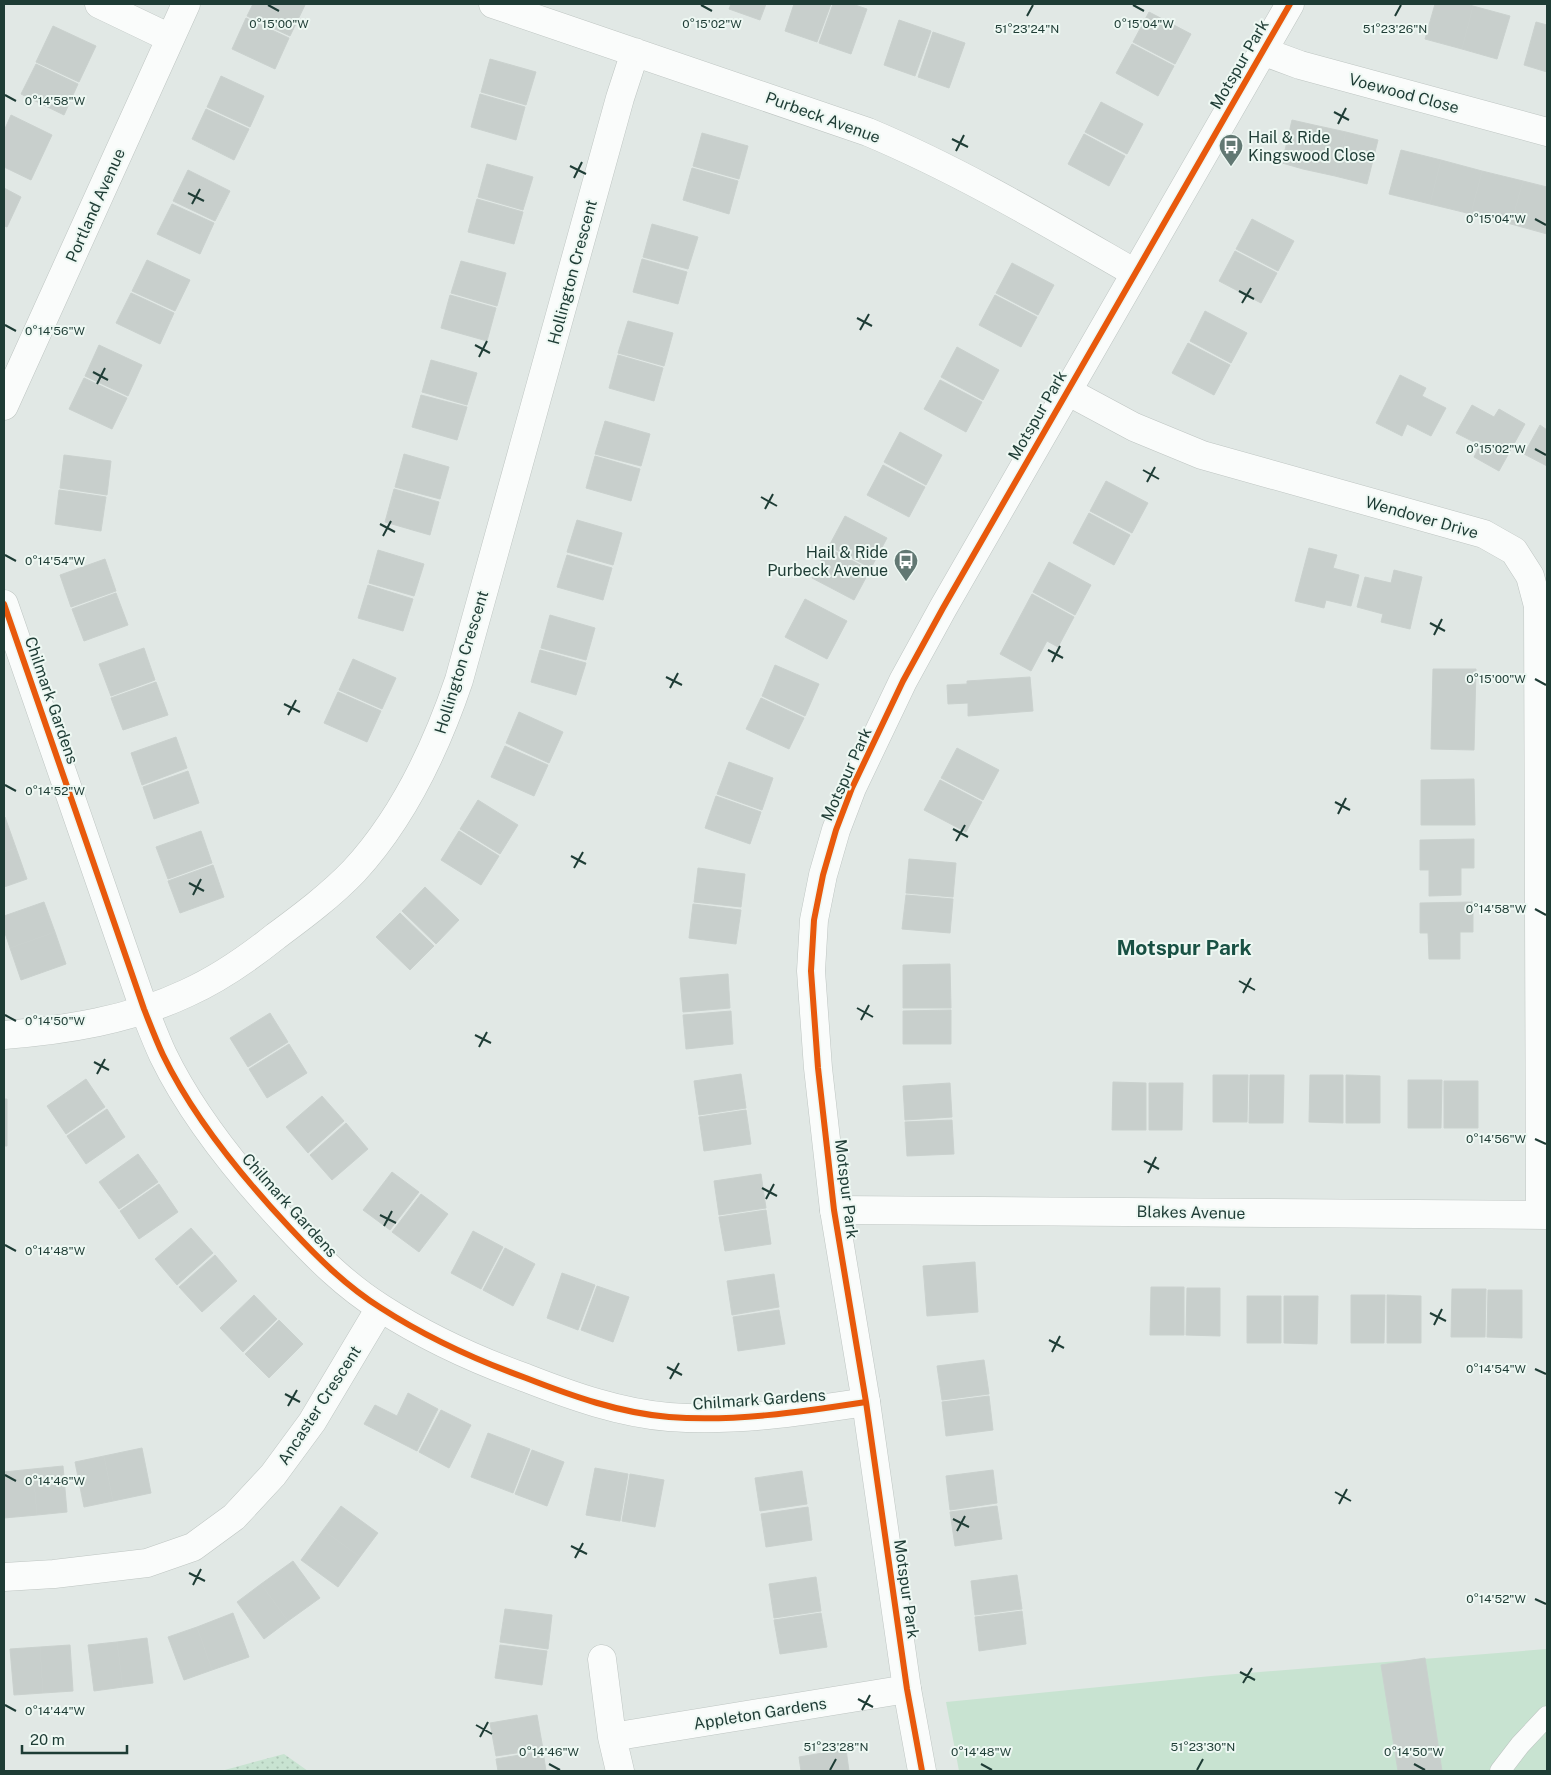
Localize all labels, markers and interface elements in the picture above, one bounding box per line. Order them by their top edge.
street label: Motspur Park [1206,16,1273,112]
text: 0°15'00"W [249,17,309,31]
text: 0°15'02"W [682,17,742,31]
text: 0°15'04"W [1114,17,1174,31]
text: 51°23'24"N [995,22,1059,36]
text: 51°23'26"N [1363,22,1427,36]
street label: Voewood Close [1347,70,1461,117]
street label: Purbeck Avenue [763,88,883,147]
text: 0°14'58"W [25,94,86,108]
place label: Hail & Ride Kingswood Close [1248,128,1375,165]
bus stop icon: Hail & Ride Kingswood Close [1218,133,1244,167]
street label: Portland Avenue [62,145,129,265]
street label: Hollington Crescent [544,198,601,347]
text: 0°15'04"W [1466,212,1526,226]
text: 0°14'56"W [25,324,86,338]
street label: Motspur Park [1004,367,1071,463]
text: 0°15'02"W [1466,442,1526,456]
street label: Wendover Drive [1363,492,1481,543]
place label: Hail & Ride Purbeck Avenue [767,543,888,580]
bus stop icon: Hail & Ride Purbeck Avenue [893,548,919,582]
text: 0°14'54"W [25,554,86,568]
street label: Hollington Crescent [431,588,492,736]
street label: Chilmark Gardens [21,634,82,766]
text: 0°15'00"W [1466,672,1526,686]
street label: Motspur Park [817,725,876,824]
text: 0°14'52"W [25,784,85,798]
text: 0°14'58"W [1466,902,1527,916]
district label: Motspur Park [1116,935,1252,960]
text: 0°14'50"W [25,1014,85,1028]
text: 0°14'56"W [1466,1132,1527,1146]
street label: Motspur Park [831,1138,862,1240]
street label: Chilmark Gardens [238,1149,341,1261]
street label: Blakes Avenue [1136,1202,1246,1223]
text: 0°14'48"W [25,1244,86,1258]
street label: Ancaster Crescent [274,1342,365,1468]
text: 0°14'54"W [1466,1362,1527,1376]
street label: Chilmark Gardens [692,1385,826,1414]
text: 0°14'46"W [25,1474,85,1488]
street label: Motspur Park [890,1538,923,1640]
text: 0°14'52"W [1466,1592,1526,1606]
street label: Appleton Gardens [692,1694,828,1733]
text: 0°14'44"W [25,1704,86,1718]
scale bar [22,1722,128,1754]
text: 20 m [30,1731,65,1748]
text: 51°23'28"N [804,1740,868,1754]
text: 51°23'30"N [1171,1740,1235,1754]
text: 0°14'46"W [519,1745,579,1759]
text: 0°14'48"W [951,1745,1012,1759]
text: 0°14'50"W [1384,1745,1444,1759]

